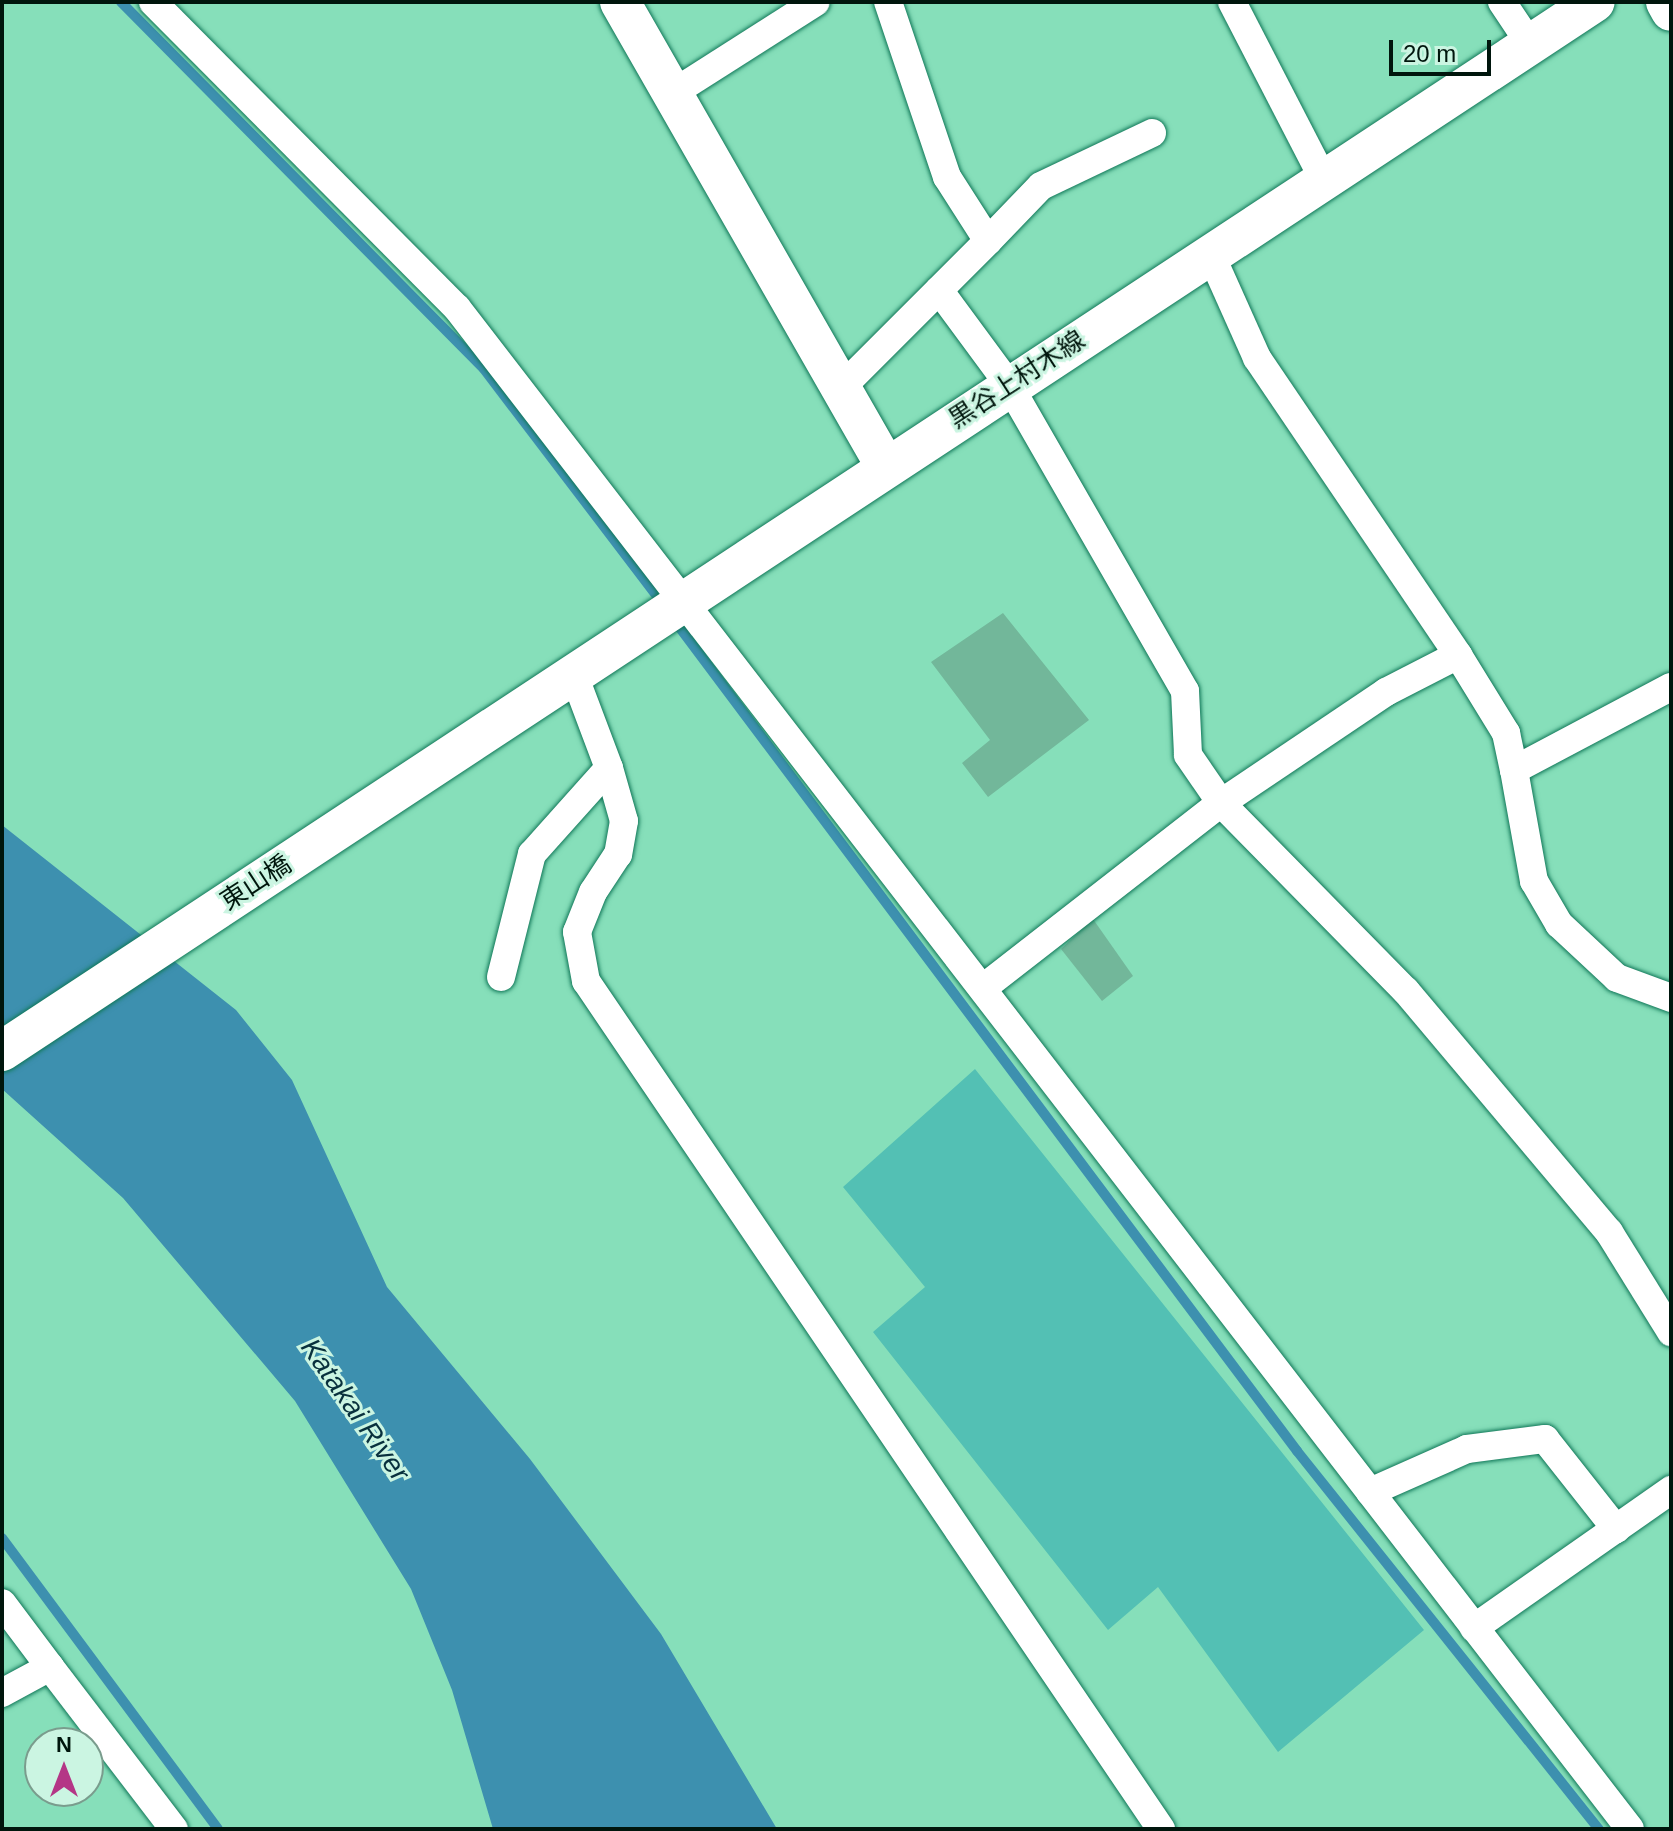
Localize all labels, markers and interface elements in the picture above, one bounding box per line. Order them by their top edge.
scale bar [1393,24,1495,74]
text: 20 m [1403,40,1456,67]
street label: 黒谷上村木線 [943,324,1091,436]
street label: 東山橋 [215,849,297,917]
water label: Katakai River [293,1332,417,1488]
north arrow [24,1727,104,1807]
text: N [56,1732,72,1757]

